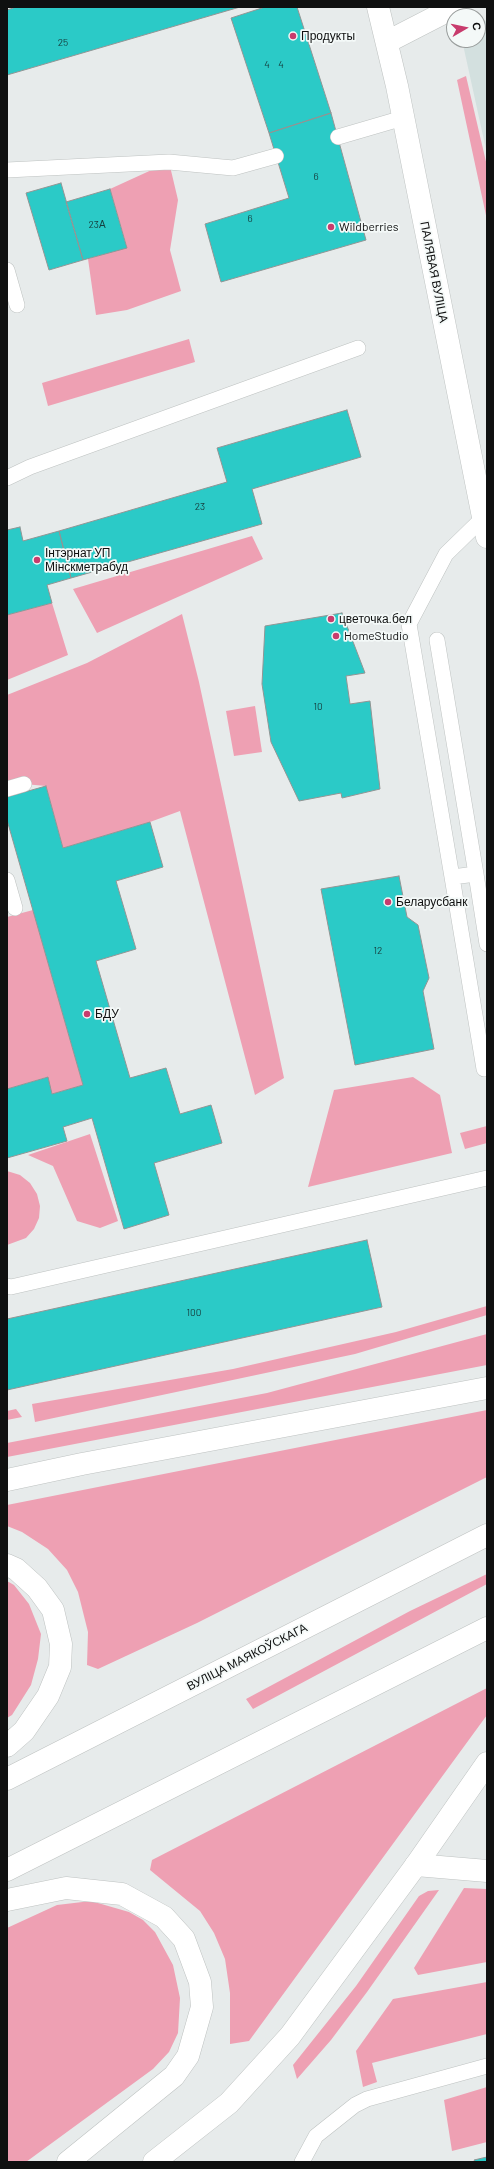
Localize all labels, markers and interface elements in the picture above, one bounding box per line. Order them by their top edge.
north arrow [446,8,486,48]
text: С [470,21,484,31]
place label: Продукты [301,29,355,43]
marker: Продукты [288,31,298,41]
house number: 25 [58,37,68,49]
house number: 4 [264,59,270,71]
house number: 4 [278,59,284,71]
house number: 6 [313,171,319,183]
house number: 6 [247,213,253,225]
house number: 23А [88,219,106,231]
place label: Wildberries [339,220,399,234]
street label: ПАЛЯВАЯ ВУЛІЦА [417,220,451,324]
marker: Wildberries [326,222,336,232]
house number: 23 [195,501,205,513]
place label: Інтэрнат УП Мінскметрабуд [45,546,128,574]
marker: Інтэрнат УП Мінскметрабуд [32,555,42,565]
place label: цветочка.бел [339,612,412,626]
marker: цветочка.бел [326,614,336,624]
place label: HomeStudio [344,629,409,643]
marker: HomeStudio [331,631,341,641]
house number: 10 [313,701,323,713]
place label: Беларусбанк [396,895,467,909]
marker: Беларусбанк [383,897,393,907]
house number: 12 [374,945,382,957]
place label: БДУ [95,1007,119,1021]
marker: БДУ [82,1009,92,1019]
house number: 100 [187,1307,201,1319]
street label: ВУЛІЦА МАЯКОЎСКАГА [184,1620,310,1694]

